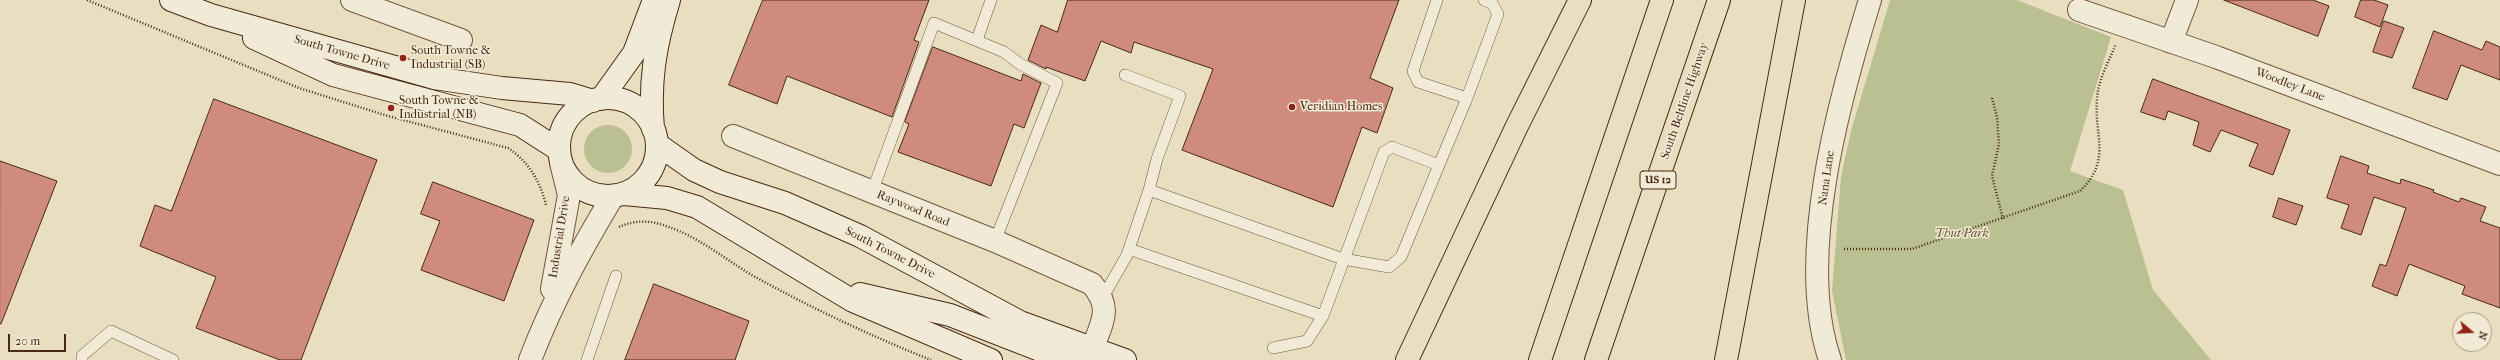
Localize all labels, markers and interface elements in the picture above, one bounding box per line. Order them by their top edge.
street label: South Towne Drive [292,32,392,74]
street label: South Beltline Highway [1658,41,1712,161]
place label: South Towne & Industrial (SB) [411,44,491,72]
marker: South Towne & Industrial (SB) [398,53,408,63]
street label: Woodley Lane [2253,65,2327,105]
place label: South Towne & Industrial (NB) [399,94,479,122]
place label: Veridian Homes [1300,100,1382,114]
marker: Veridian Homes [1287,102,1297,112]
marker: South Towne & Industrial (NB) [386,103,396,113]
street label: Nana Lane [1816,150,1838,206]
road number: US 12 [1640,171,1676,189]
street label: Raywood Road [874,188,952,230]
street label: Industrial Drive [546,195,574,279]
street label: South Towne Drive [843,224,937,282]
park label: Thut Park [1935,227,1989,241]
north arrow [2452,312,2492,352]
scale bar [10,326,68,352]
text: N [2475,330,2490,342]
text: 20 m [15,334,40,348]

